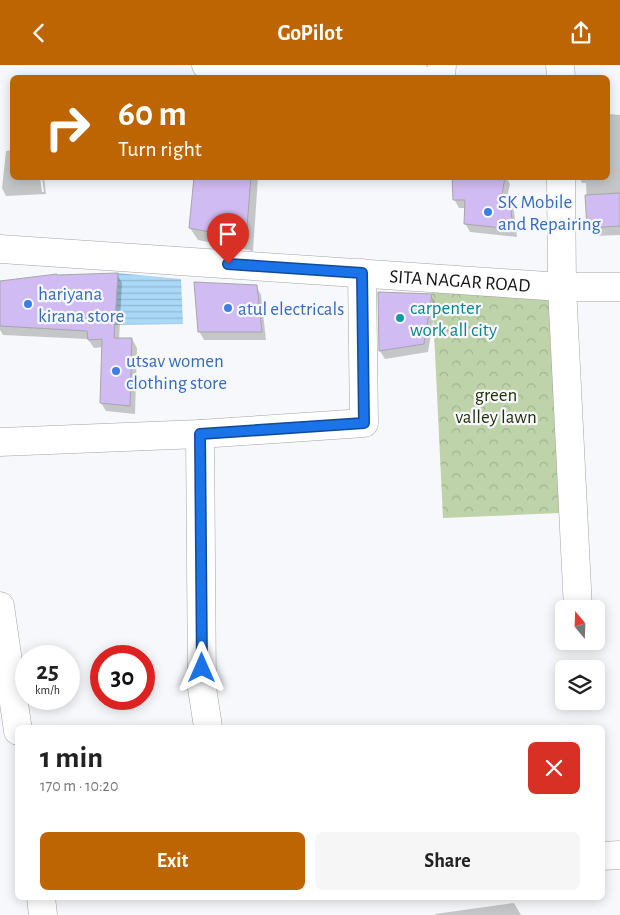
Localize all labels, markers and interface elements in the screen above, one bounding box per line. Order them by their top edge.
icon: back [25,19,53,47]
icon: share [567,19,595,47]
text: GoPilot [277,22,343,44]
icon: right [35,95,100,160]
text: 60 m [118,97,187,132]
text: Turn right [118,138,202,160]
place label: SK Mobile and Repairing [498,193,602,234]
marker: SK Mobile and Repairing [482,206,494,218]
pin [207,213,249,264]
icon: arrive [214,220,242,248]
street label: SITA NAGAR ROAD [389,267,531,296]
place label: hariyana kirana store [38,285,124,326]
marker: hariyana kirana store [22,298,34,310]
place label: carpenter work all city [410,299,497,340]
place label: atul electricals [238,300,344,319]
marker: atul electricals [222,302,234,314]
marker: carpenter work all city [394,312,406,324]
place label: utsav women clothing store [126,352,227,393]
marker: utsav women clothing store [110,365,122,377]
park label: green valley lawn [455,386,537,427]
north arrow [555,600,605,650]
map controls [555,600,605,710]
position arrow [175,641,227,693]
speed limit sign: 30 [90,645,155,710]
text: 25 [36,659,59,684]
button: layers [555,660,605,710]
text: km/h [35,684,60,696]
button: close [528,742,580,794]
text: 1 min [40,743,103,773]
text: 170 m · 10:20 [40,778,118,794]
button: Exit [40,832,305,890]
button: Share [315,832,580,890]

